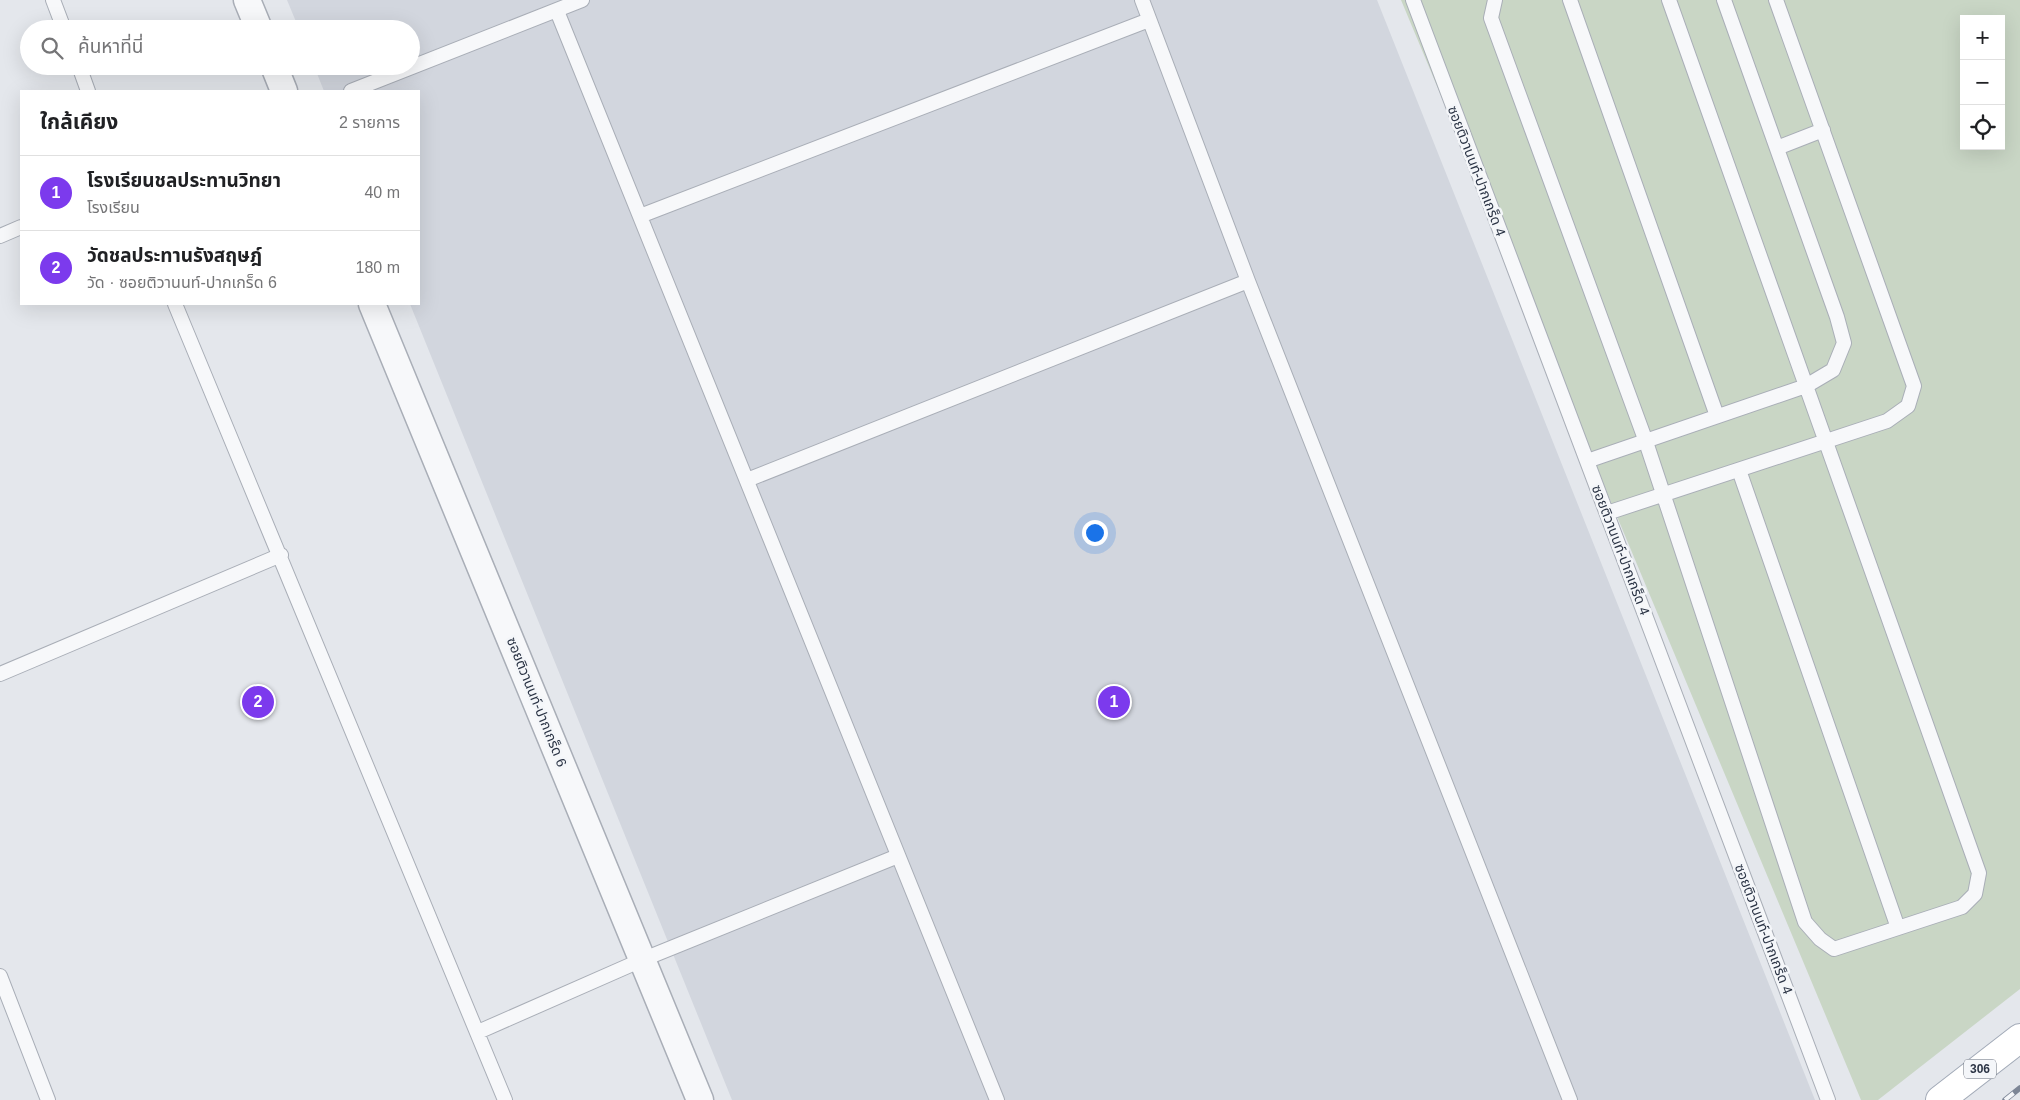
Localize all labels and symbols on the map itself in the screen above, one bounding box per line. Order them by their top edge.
street label: ซอยติวานนท์-ปากเกร็ด 4 [1445,104,1509,239]
street label: ซอยติวานนท์-ปากเกร็ด 4 [1589,483,1653,618]
your location [1082,520,1108,546]
street label: ซอยติวานนท์-ปากเกร็ด 6 [504,635,570,769]
pin: 2 [242,683,274,721]
pin: 1 [1098,683,1130,721]
street label: ซอยติวานนท์-ปากเกร็ด 4 [1732,862,1796,997]
road number: 306 [1964,1060,1996,1078]

